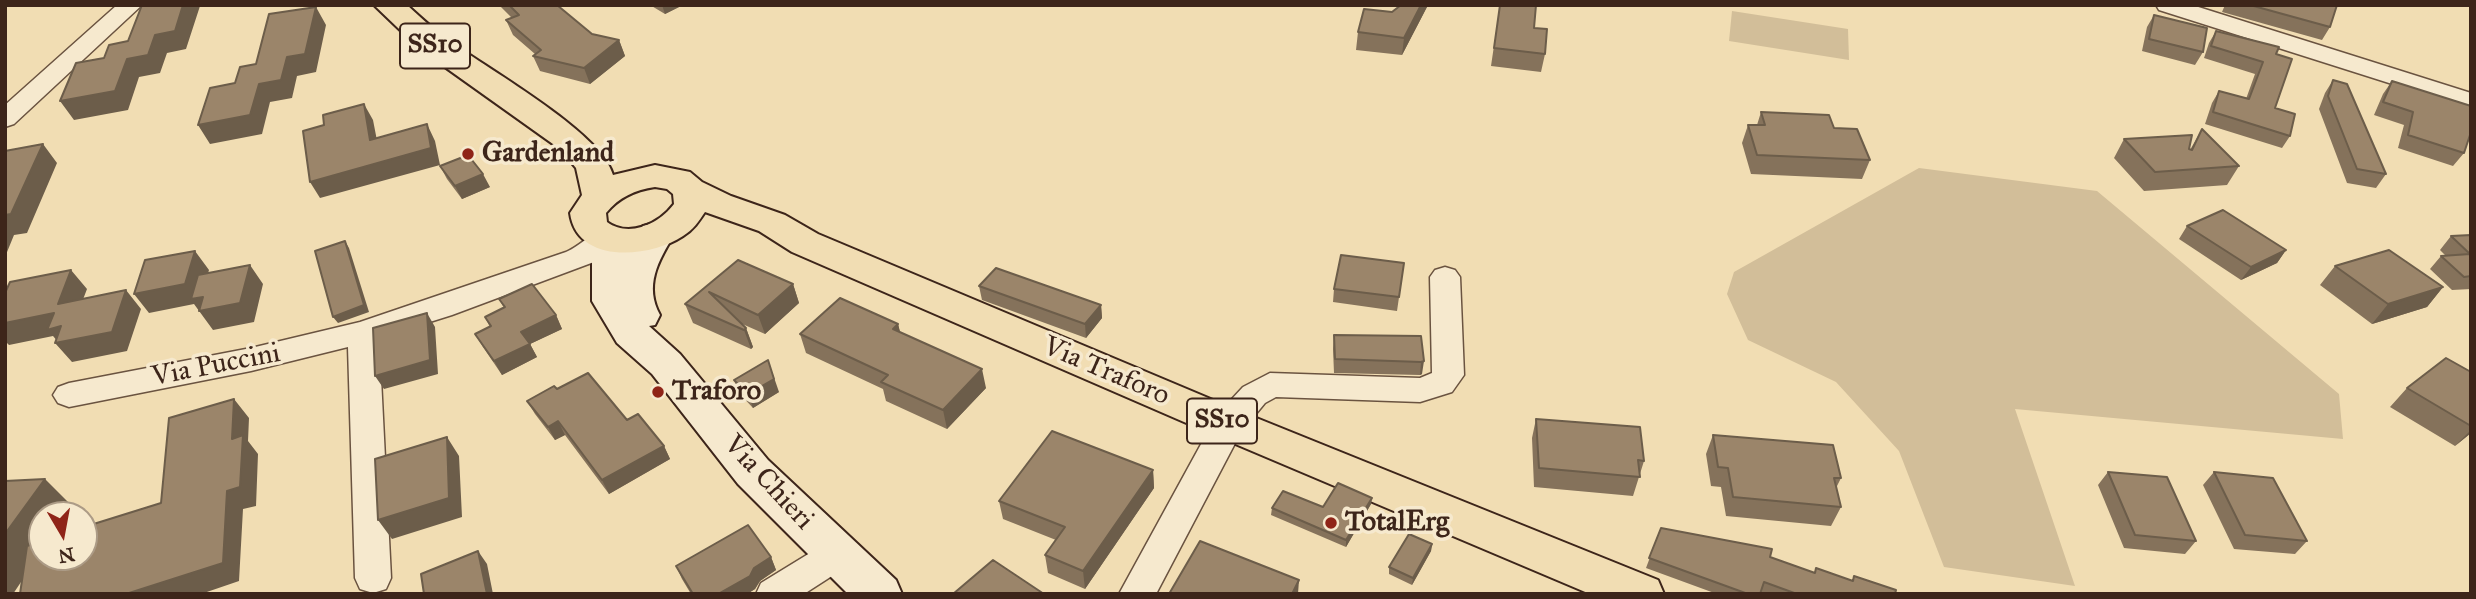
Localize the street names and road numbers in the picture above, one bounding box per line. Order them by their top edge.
road number: SS10 [400,23,470,68]
street label: Via Traforo [1038,330,1174,414]
street label: Via Puccini [149,337,283,395]
road number: SS10 [1187,398,1257,444]
street label: Via Chieri [716,429,820,537]

